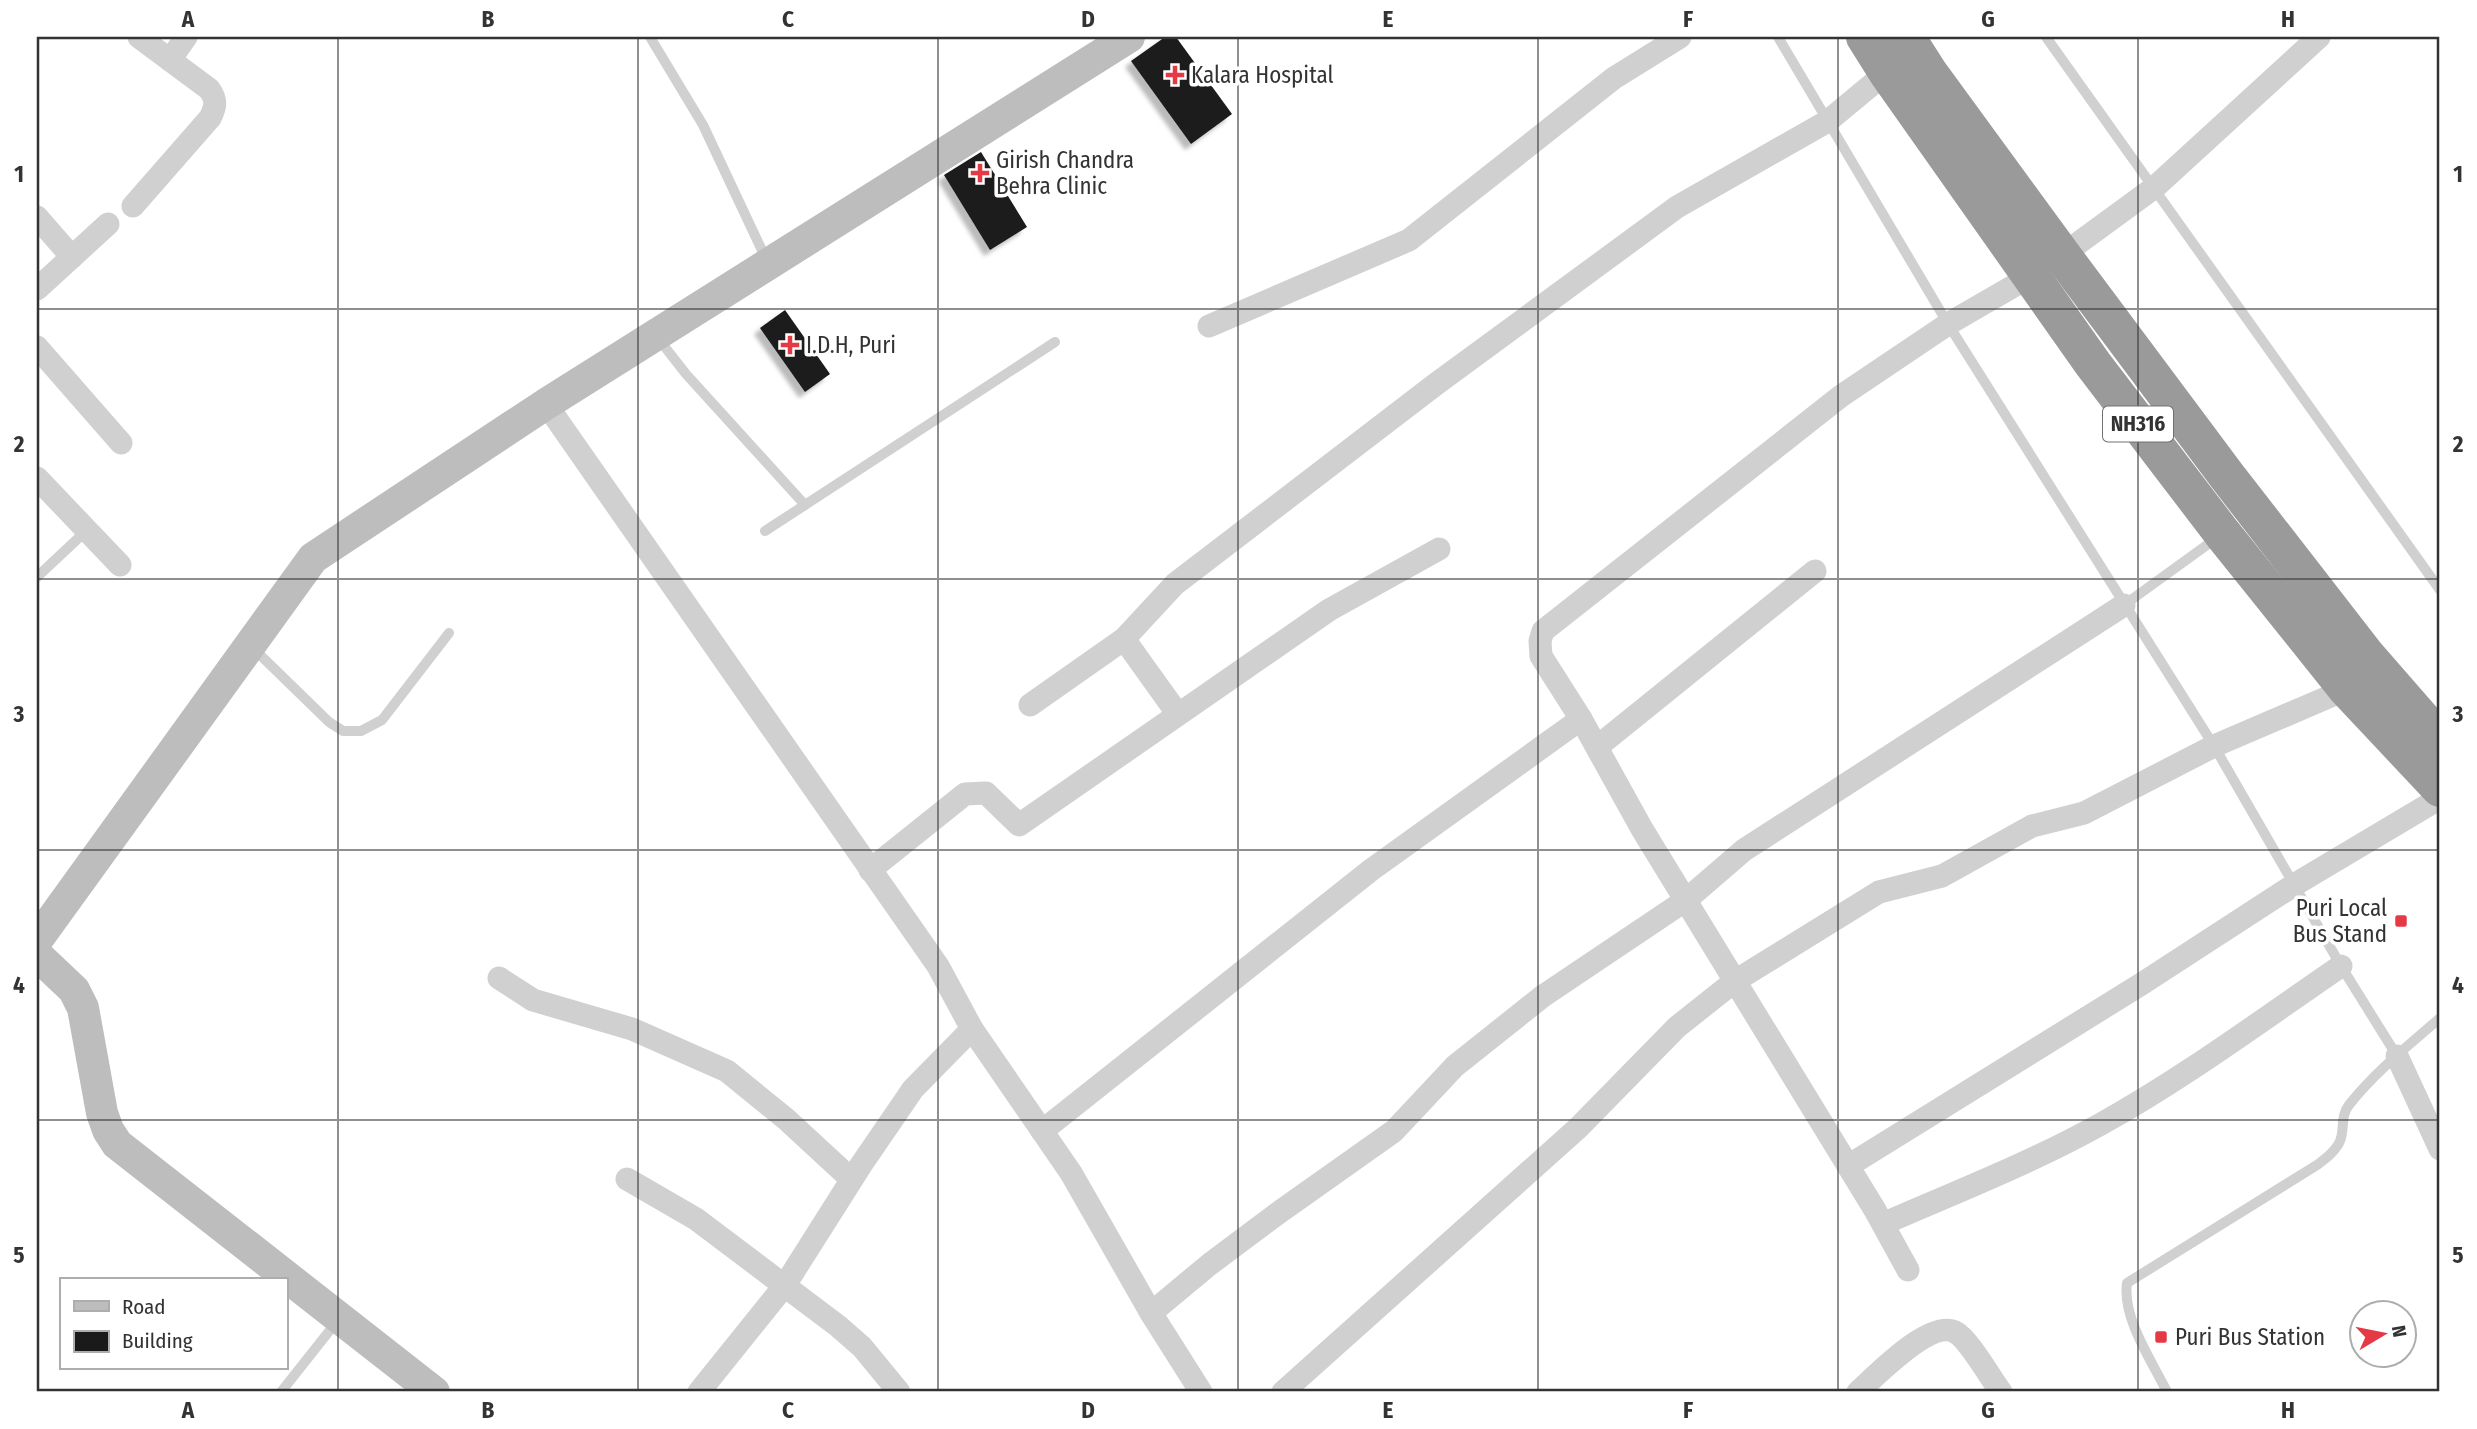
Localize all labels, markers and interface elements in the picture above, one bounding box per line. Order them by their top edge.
text: A [181,5,195,33]
text: B [482,5,495,33]
text: C [782,5,794,33]
text: D [1081,5,1095,33]
text: E [1383,5,1394,33]
text: F [1683,5,1693,33]
text: G [1981,5,1995,33]
text: H [2281,5,2295,33]
place label: Kalara Hospital [1191,61,1334,89]
marker: Kalara Hospital [1165,65,1185,85]
place label: Girish Chandra Behra Clinic [996,146,1134,200]
text: 1 [14,160,24,188]
text: 1 [2453,160,2463,188]
marker: Girish Chandra Behra Clinic [970,163,990,183]
place label: I.D.H, Puri [806,331,896,359]
marker: I.D.H, Puri [780,335,800,355]
road number: NH316 [2103,406,2173,442]
text: 2 [13,430,25,458]
text: 2 [2452,430,2464,458]
text: 3 [13,700,25,728]
text: 3 [2452,700,2464,728]
place label: Puri Local Bus Stand [2293,894,2387,948]
marker: Puri Local Bus Stand [2393,913,2409,929]
text: 4 [13,971,25,999]
text: 4 [2452,971,2464,999]
text: 5 [13,1241,25,1269]
text: 5 [2452,1241,2464,1269]
legend [60,1278,287,1370]
text: Road [122,1294,166,1320]
north arrow [2348,1300,2418,1370]
place label: Puri Bus Station [2175,1323,2325,1351]
text: N [2387,1324,2412,1339]
text: Building [122,1328,193,1354]
marker: Puri Bus Station [2153,1329,2169,1345]
text: A [181,1396,195,1424]
text: B [482,1396,495,1424]
text: C [782,1396,794,1424]
text: D [1081,1396,1095,1424]
text: E [1383,1396,1394,1424]
text: F [1683,1396,1693,1424]
text: G [1981,1396,1995,1424]
text: H [2281,1396,2295,1424]

